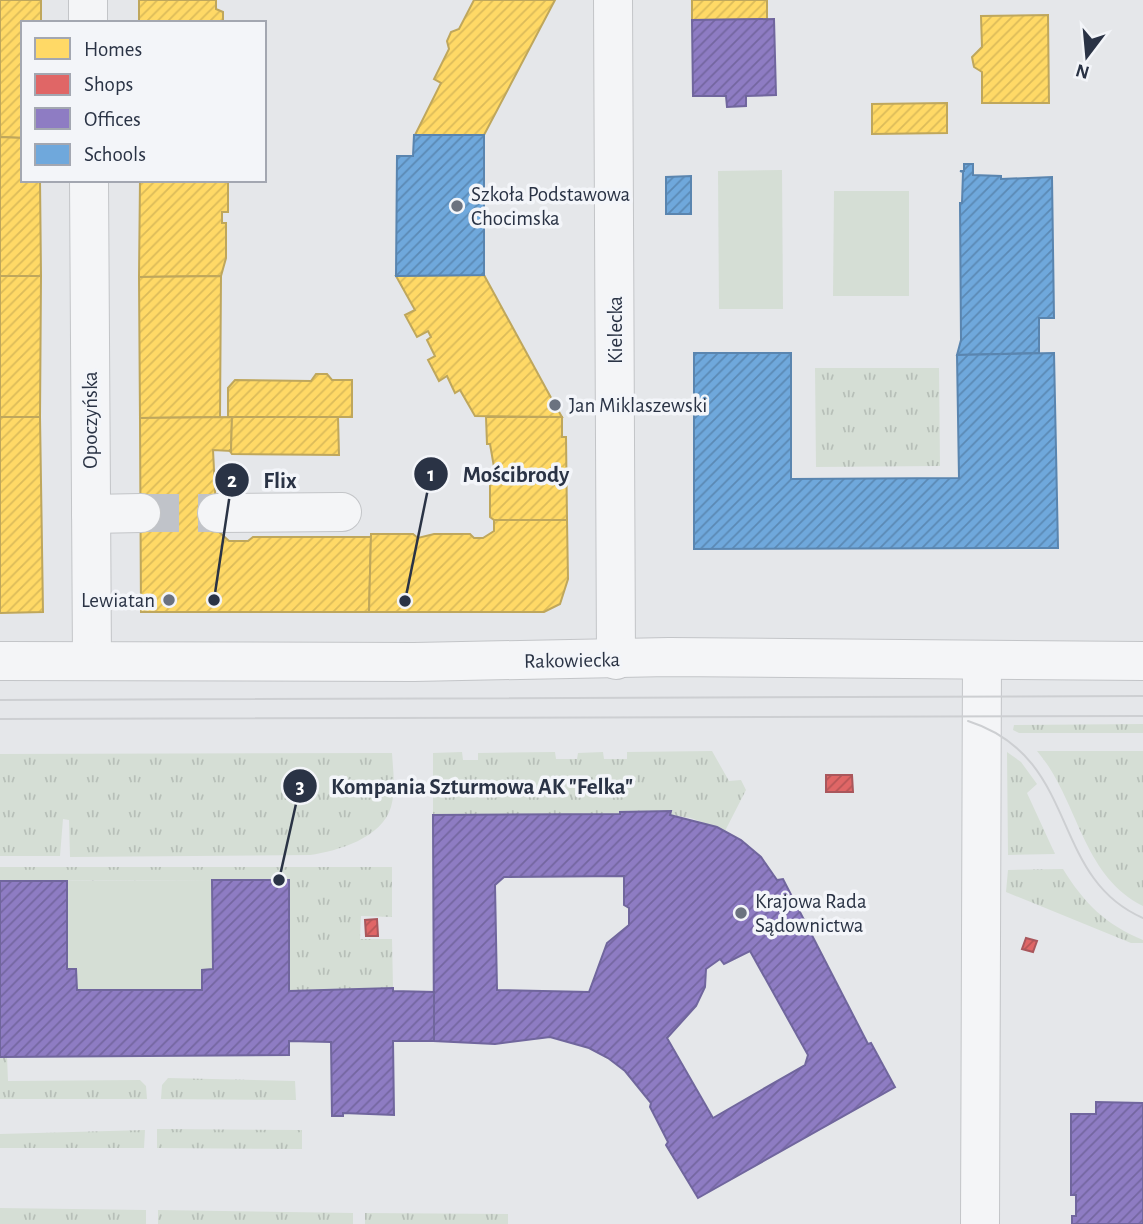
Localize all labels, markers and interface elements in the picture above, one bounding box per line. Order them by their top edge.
legend [21,21,266,182]
north arrow [1052,21,1122,91]
text: Homes [84,39,142,60]
text: N [1074,60,1092,82]
text: Shops [84,74,133,95]
text: Offices [84,109,141,130]
text: Schools [84,144,146,165]
place label: Szkoła Podstawowa Chocimska [471,184,631,229]
marker: Szkoła Podstawowa Chocimska [449,198,465,214]
street label: Kielecka [605,296,626,364]
street label: Opoczyńska [80,371,101,469]
place label: Jan Miklaszewski [569,395,707,416]
marker: Jan Miklaszewski [547,397,563,413]
callout: Mościbrody [414,452,584,496]
callout: Flix [214,458,310,502]
text: 1 [427,464,435,485]
text: Mościbrody [463,464,570,487]
text: 2 [227,470,237,491]
text: Flix [263,470,297,493]
place label: Lewiatan [81,590,155,611]
marker: Lewiatan [161,592,177,608]
street label: Rakowiecka [524,649,621,672]
callout: Kompania Szturmowa AK "Felka" [282,764,647,808]
text: 3 [295,776,305,797]
text: Kompania Szturmowa AK "Felka" [331,776,633,799]
place label: Krajowa Rada Sądownictwa [755,891,867,936]
marker: Krajowa Rada Sądownictwa [733,905,749,921]

